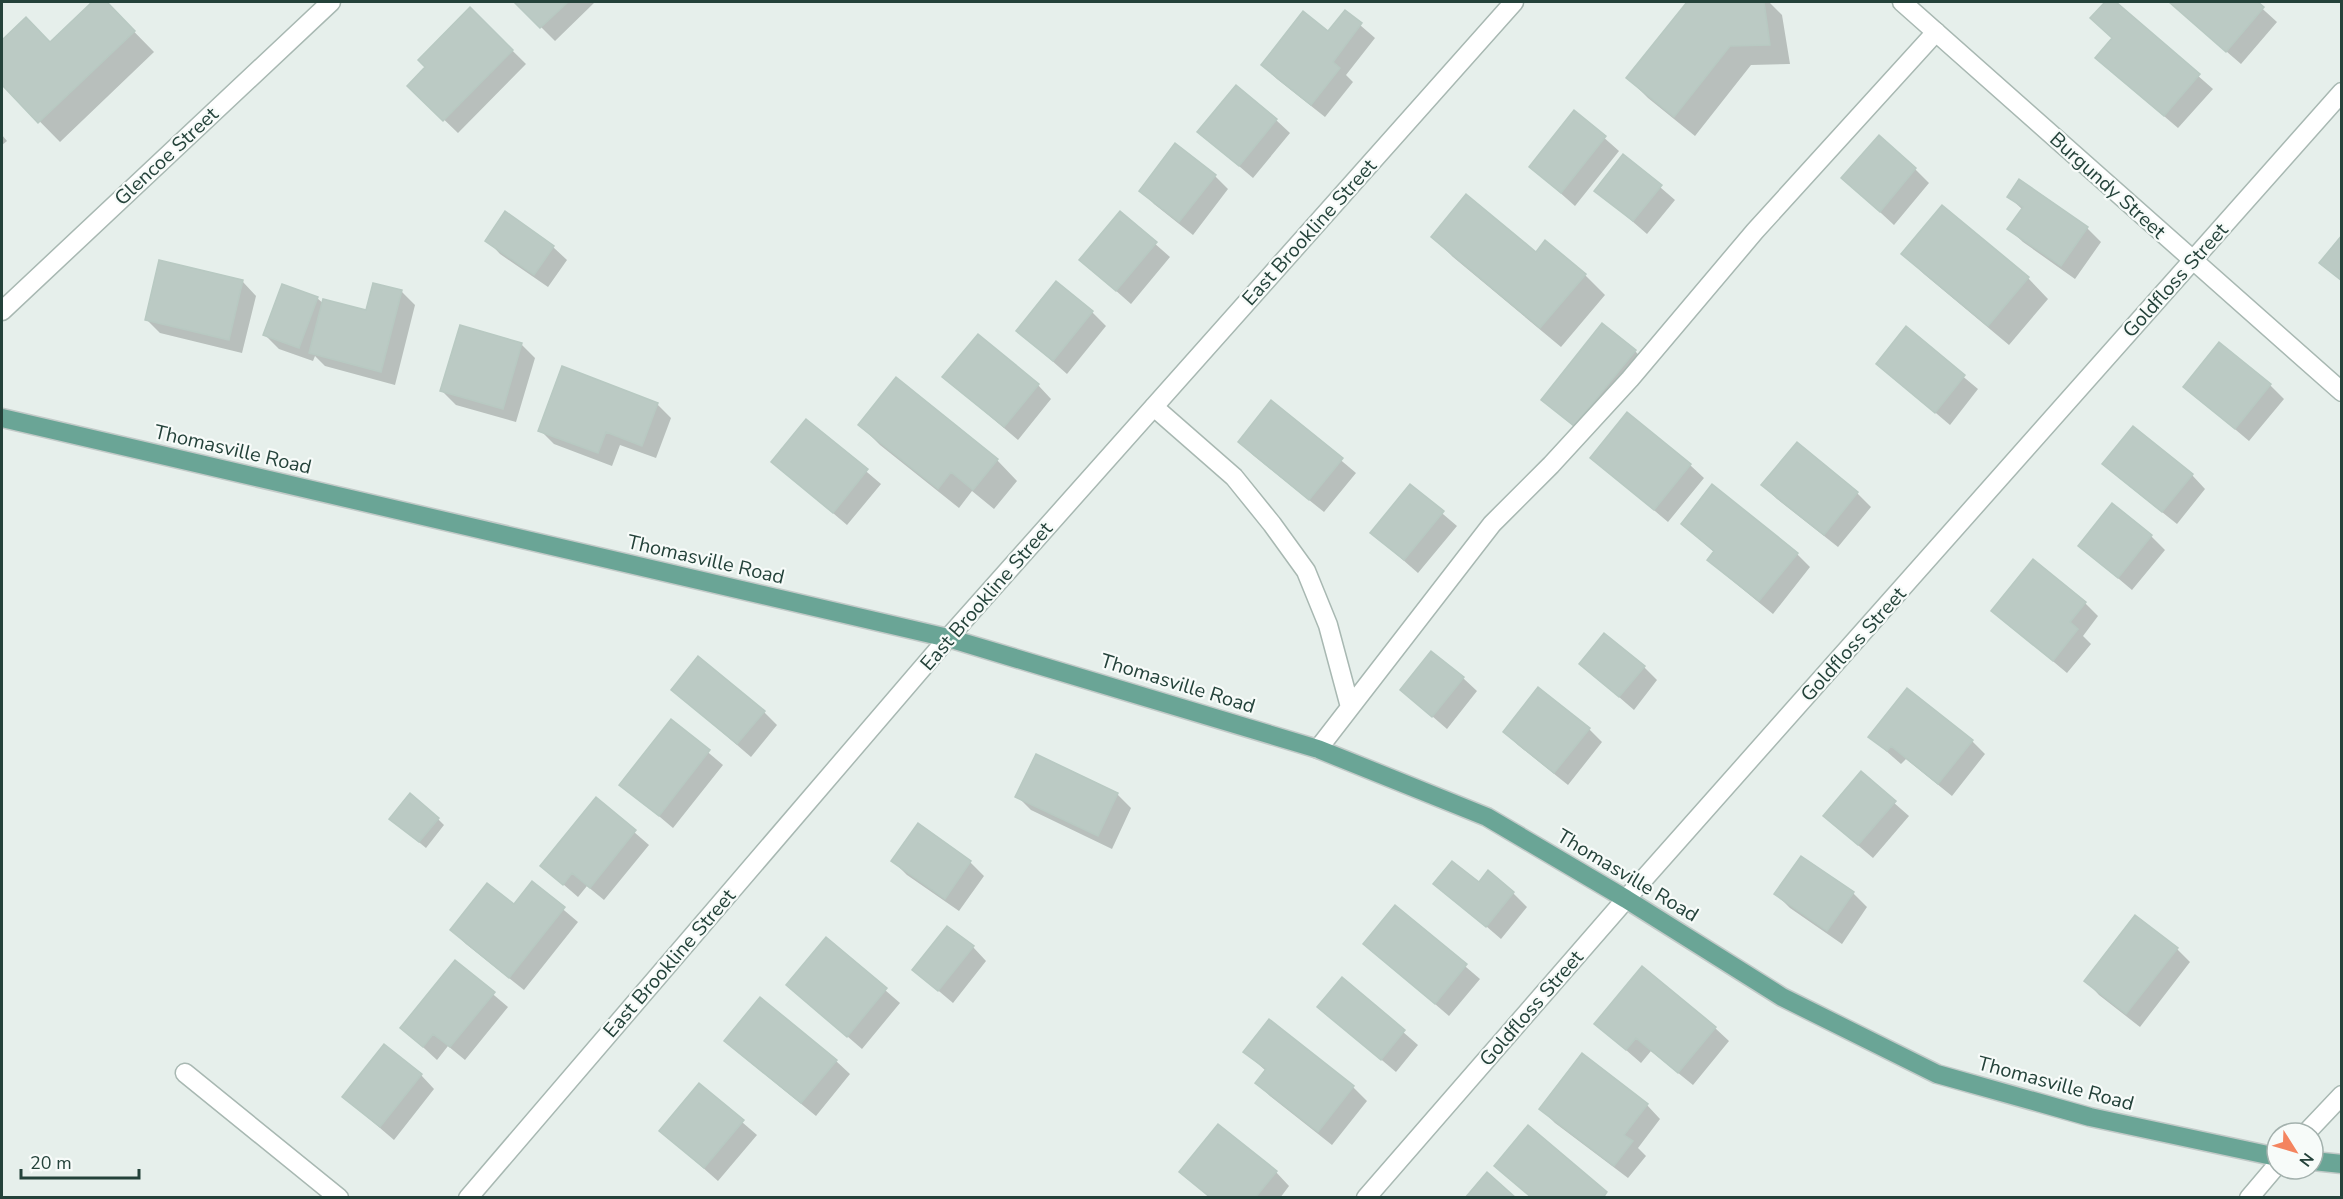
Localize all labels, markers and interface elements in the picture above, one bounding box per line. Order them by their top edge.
street label: Glencoe Street [109,101,225,212]
street label: Burgundy Street [2044,126,2172,245]
street label: East Brookline Street [1236,152,1383,312]
street label: Goldfloss Street [2117,216,2235,343]
street label: Thomasville Road [152,418,314,481]
street label: East Brookline Street [914,515,1059,676]
street label: Thomasville Road [625,528,787,591]
street label: Goldfloss Street [1795,580,1913,707]
street label: Thomasville Road [1097,647,1259,720]
street label: Thomasville Road [1552,822,1704,928]
street label: East Brookline Street [597,882,742,1043]
street label: Goldfloss Street [1473,944,1590,1072]
street label: Thomasville Road [1975,1050,2137,1117]
north arrow [2265,1121,2325,1181]
scale bar [21,1142,140,1180]
text: N [2294,1148,2319,1171]
text: 20 m [30,1151,72,1175]

